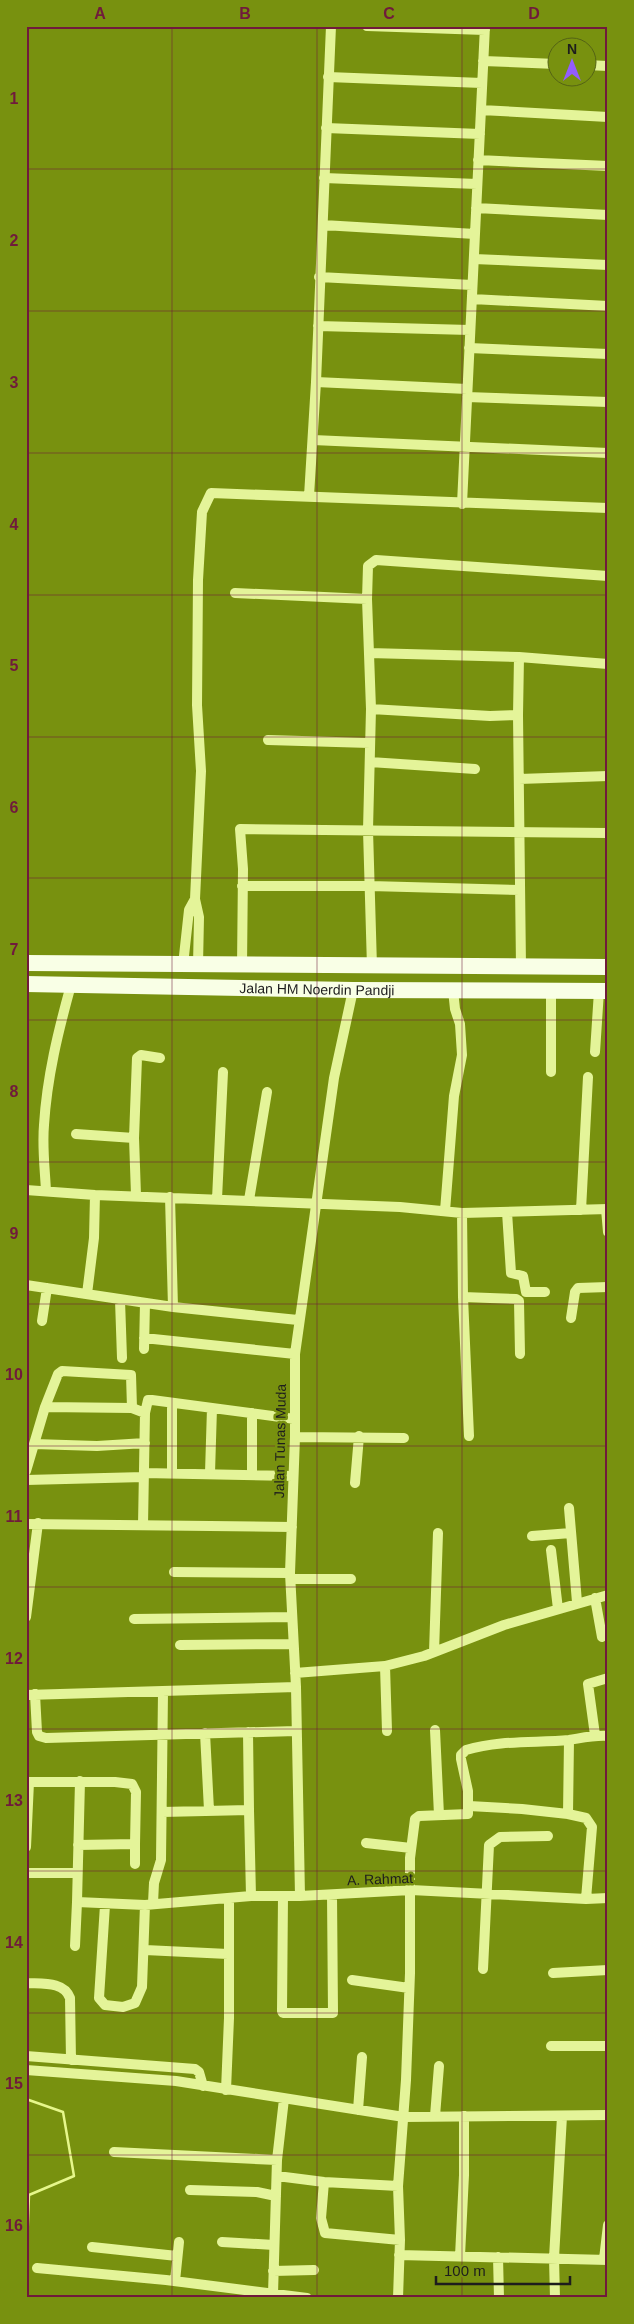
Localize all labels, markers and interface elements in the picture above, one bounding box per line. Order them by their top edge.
text: A [94,5,106,22]
text: B [239,5,251,22]
text: C [383,5,395,22]
text: D [528,5,540,22]
north arrow [546,38,596,88]
text: N [567,41,577,57]
text: 1 [10,90,19,107]
text: 2 [10,232,19,249]
text: 3 [10,374,19,391]
text: 4 [10,516,19,533]
text: 5 [10,657,19,674]
text: 6 [10,799,19,816]
text: 7 [10,941,19,958]
street label: Jalan HM Noerdin Pandji [239,980,395,998]
text: 8 [10,1083,19,1100]
text: 9 [10,1225,19,1242]
text: 10 [5,1366,23,1383]
street label: Jalan Tunas Muda [271,1383,289,1498]
text: 11 [6,1508,23,1525]
text: 12 [5,1650,23,1667]
text: 13 [5,1792,23,1809]
street label: A. Rahmat [347,1870,413,1888]
text: 14 [5,1934,23,1951]
text: 15 [5,2075,23,2092]
text: 16 [5,2217,23,2234]
scale bar [436,2254,570,2286]
text: 100 m [444,2262,486,2279]

